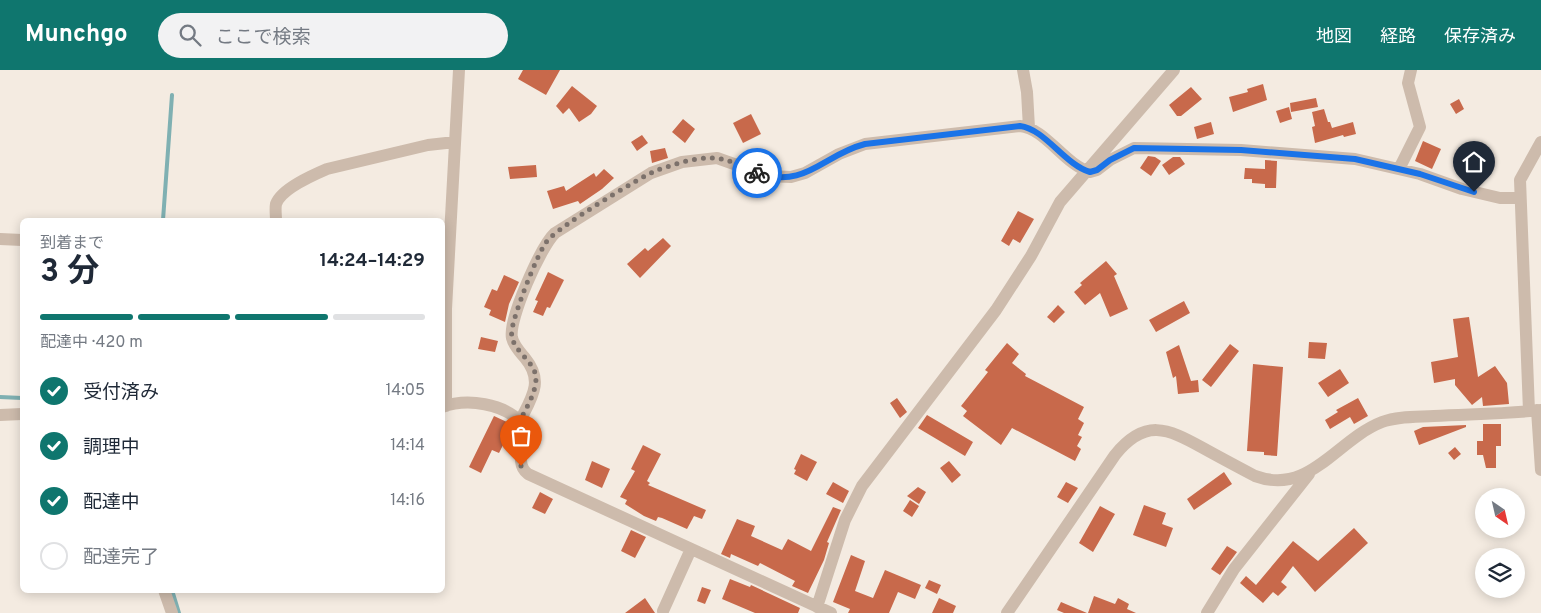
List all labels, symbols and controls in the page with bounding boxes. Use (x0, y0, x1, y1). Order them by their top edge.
search box (158, 13, 508, 58)
text: Munchgo (25, 20, 128, 50)
icon: search (176, 21, 204, 49)
text: ここで検索 (216, 26, 311, 50)
text: 地図 (1316, 26, 1352, 49)
text: 経路 (1380, 26, 1416, 49)
text: 保存済み (1444, 26, 1516, 49)
pin (1453, 141, 1495, 192)
courier (732, 148, 782, 198)
icon: home (1460, 148, 1488, 176)
icon: bike (743, 159, 771, 187)
text: 到着まで (40, 234, 104, 254)
text: 14:24–14:29 (319, 249, 425, 273)
text: 3 分 (40, 253, 99, 293)
text: 配達中 · 420 m (40, 333, 143, 353)
icon: check (40, 377, 68, 405)
text: 受付済み (83, 381, 159, 405)
text: 14:05 (386, 381, 425, 401)
pin (500, 415, 542, 466)
icon: bag (507, 422, 535, 450)
icon: check (40, 432, 68, 460)
text: 調理中 (83, 436, 140, 460)
text: 14:14 (390, 436, 425, 456)
icon: check (40, 487, 68, 515)
north arrow (1475, 488, 1525, 538)
map controls (1475, 488, 1525, 598)
text: 配達中 (83, 491, 140, 515)
text: 14:16 (390, 491, 425, 511)
text: 配達完了 (83, 546, 159, 570)
button: layers (1475, 548, 1525, 598)

